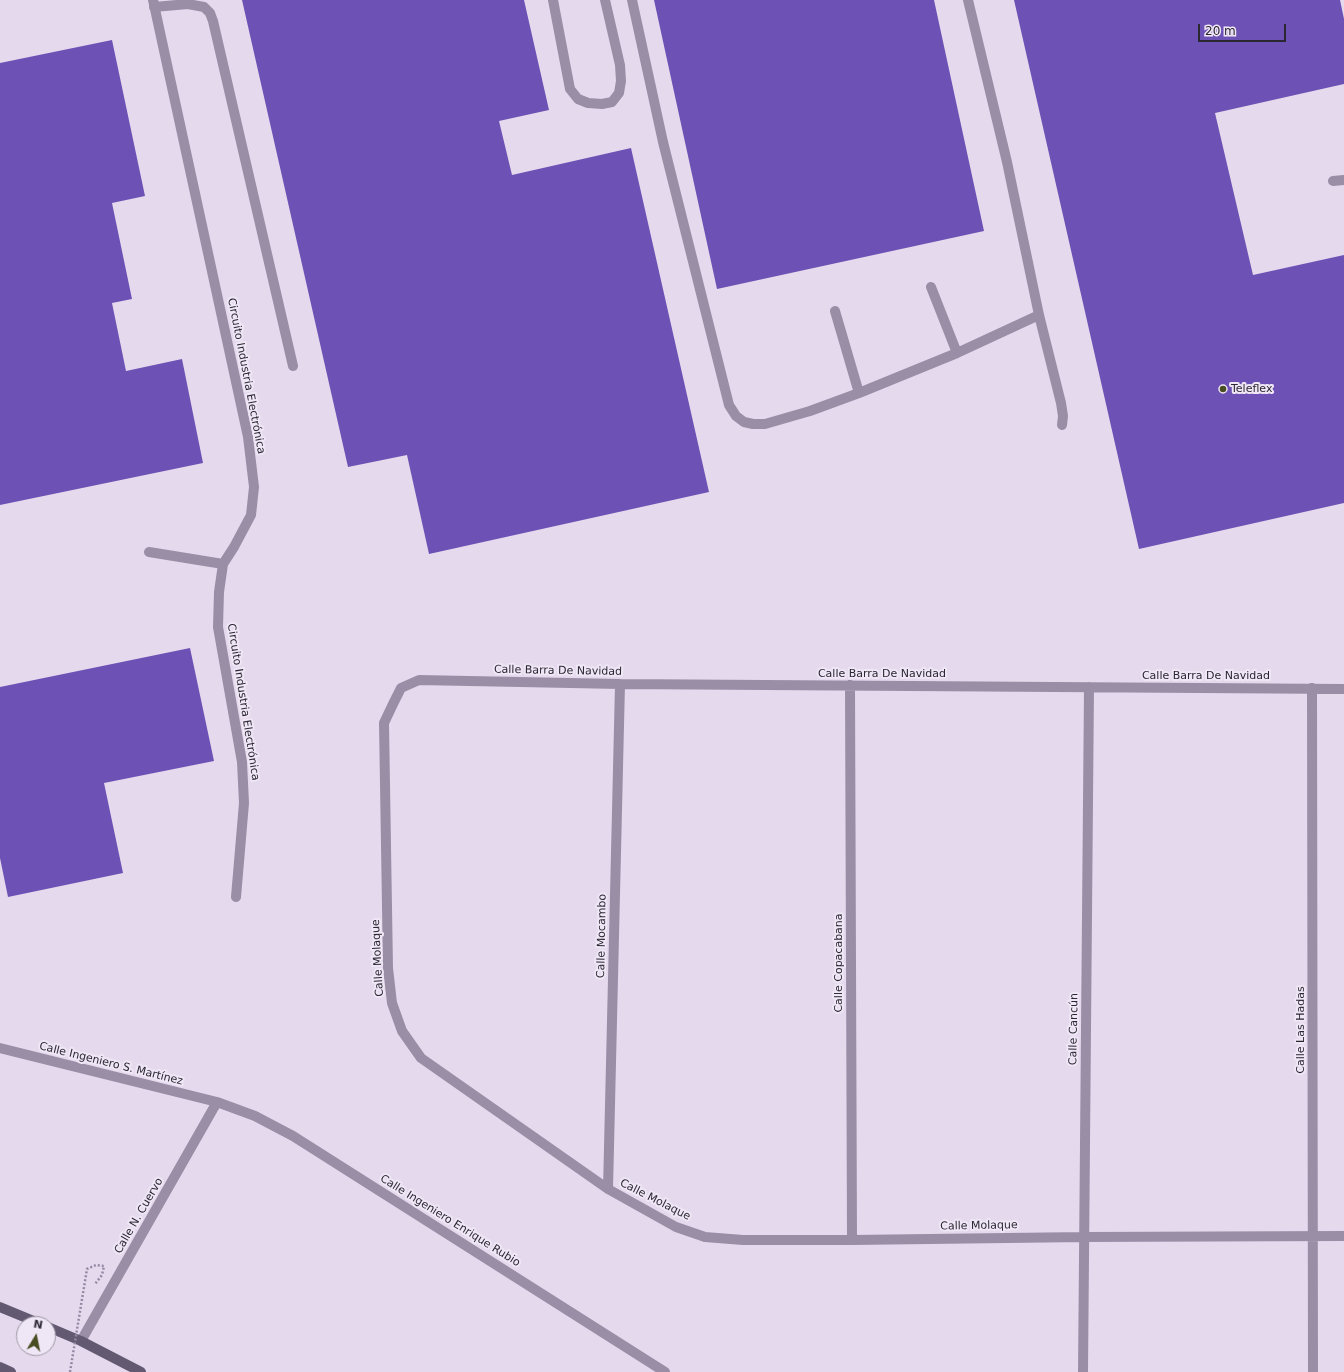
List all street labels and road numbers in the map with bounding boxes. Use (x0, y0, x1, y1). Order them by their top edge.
street label: Circuito Industria Electrónica (224, 297, 268, 455)
street label: Circuito Industria Electrónica (224, 623, 262, 781)
street label: Calle Barra De Navidad (494, 663, 622, 679)
street label: Calle Barra De Navidad (818, 667, 946, 681)
street label: Calle Barra De Navidad (1142, 669, 1270, 683)
street label: Calle Mocambo (595, 894, 609, 978)
street label: Calle Copacabana (832, 913, 846, 1013)
street label: Calle Molaque (369, 919, 387, 997)
street label: Calle Las Hadas (1294, 986, 1308, 1074)
street label: Calle Cancún (1067, 993, 1081, 1065)
street label: Calle Ingeniero S. Martínez (38, 1040, 184, 1088)
street label: Calle Ingeniero Enrique Rubio (378, 1172, 522, 1270)
street label: Calle N. Cuervo (112, 1176, 166, 1256)
street label: Calle Molaque (617, 1177, 693, 1223)
street label: Calle Molaque (940, 1219, 1018, 1233)

